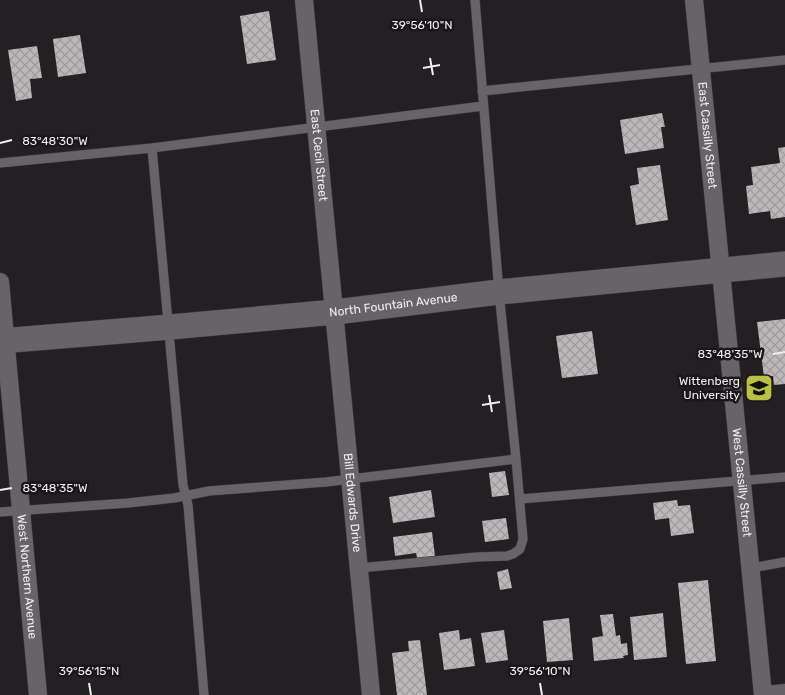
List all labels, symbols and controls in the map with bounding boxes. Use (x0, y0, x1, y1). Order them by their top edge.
text: 39°56'10"N (391, 18, 453, 32)
street label: East Cassilly Street (695, 81, 720, 190)
street label: East Cecil Street (308, 109, 330, 202)
text: 83°48'30"W (22, 134, 88, 148)
street label: North Fountain Avenue (329, 290, 459, 320)
text: 83°48'35"W (697, 347, 763, 361)
school or university icon: Wittenberg University (744, 373, 774, 403)
place label: Wittenberg University (679, 374, 740, 402)
street label: West Cassilly Street (730, 427, 754, 538)
street label: Bill Edwards Drive (341, 452, 364, 553)
text: 83°48'35"W (22, 481, 88, 495)
street label: West Northern Avenue (14, 514, 40, 640)
text: 39°56'15"N (59, 664, 119, 678)
text: 39°56'10"N (509, 664, 571, 678)

